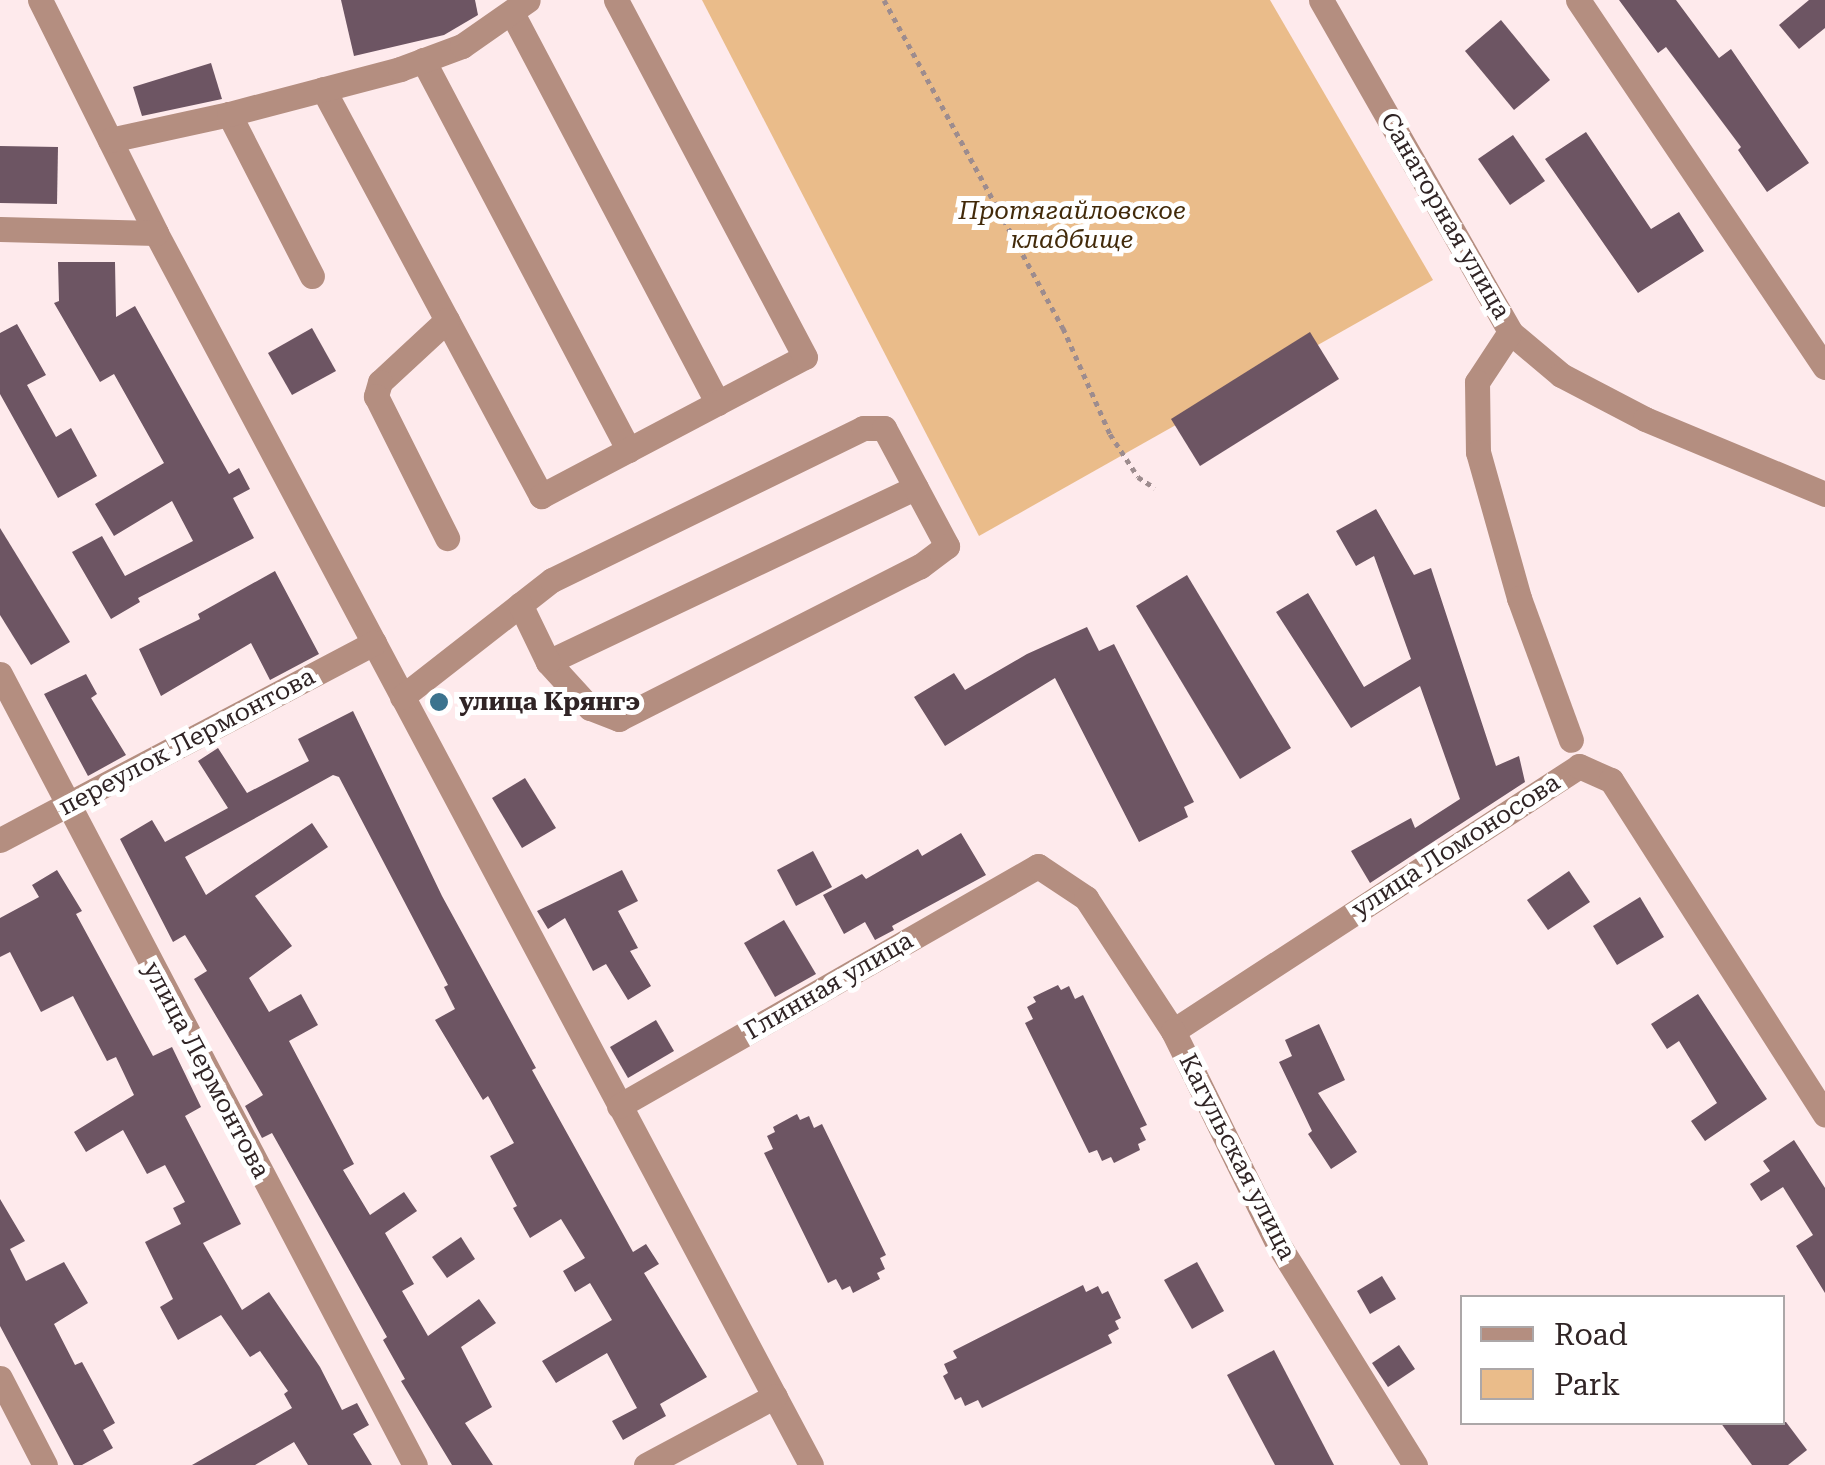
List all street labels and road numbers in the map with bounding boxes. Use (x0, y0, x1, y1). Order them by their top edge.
street label: Санаторная улица (1374, 107, 1516, 325)
street label: переулок Лермонтова (54, 662, 320, 822)
street label: улица Ломоносова (1346, 768, 1566, 924)
street label: Глинная улица (740, 926, 918, 1046)
street label: улица Лермонтова (136, 957, 276, 1183)
street label: Кагульская улица (1172, 1049, 1302, 1265)

